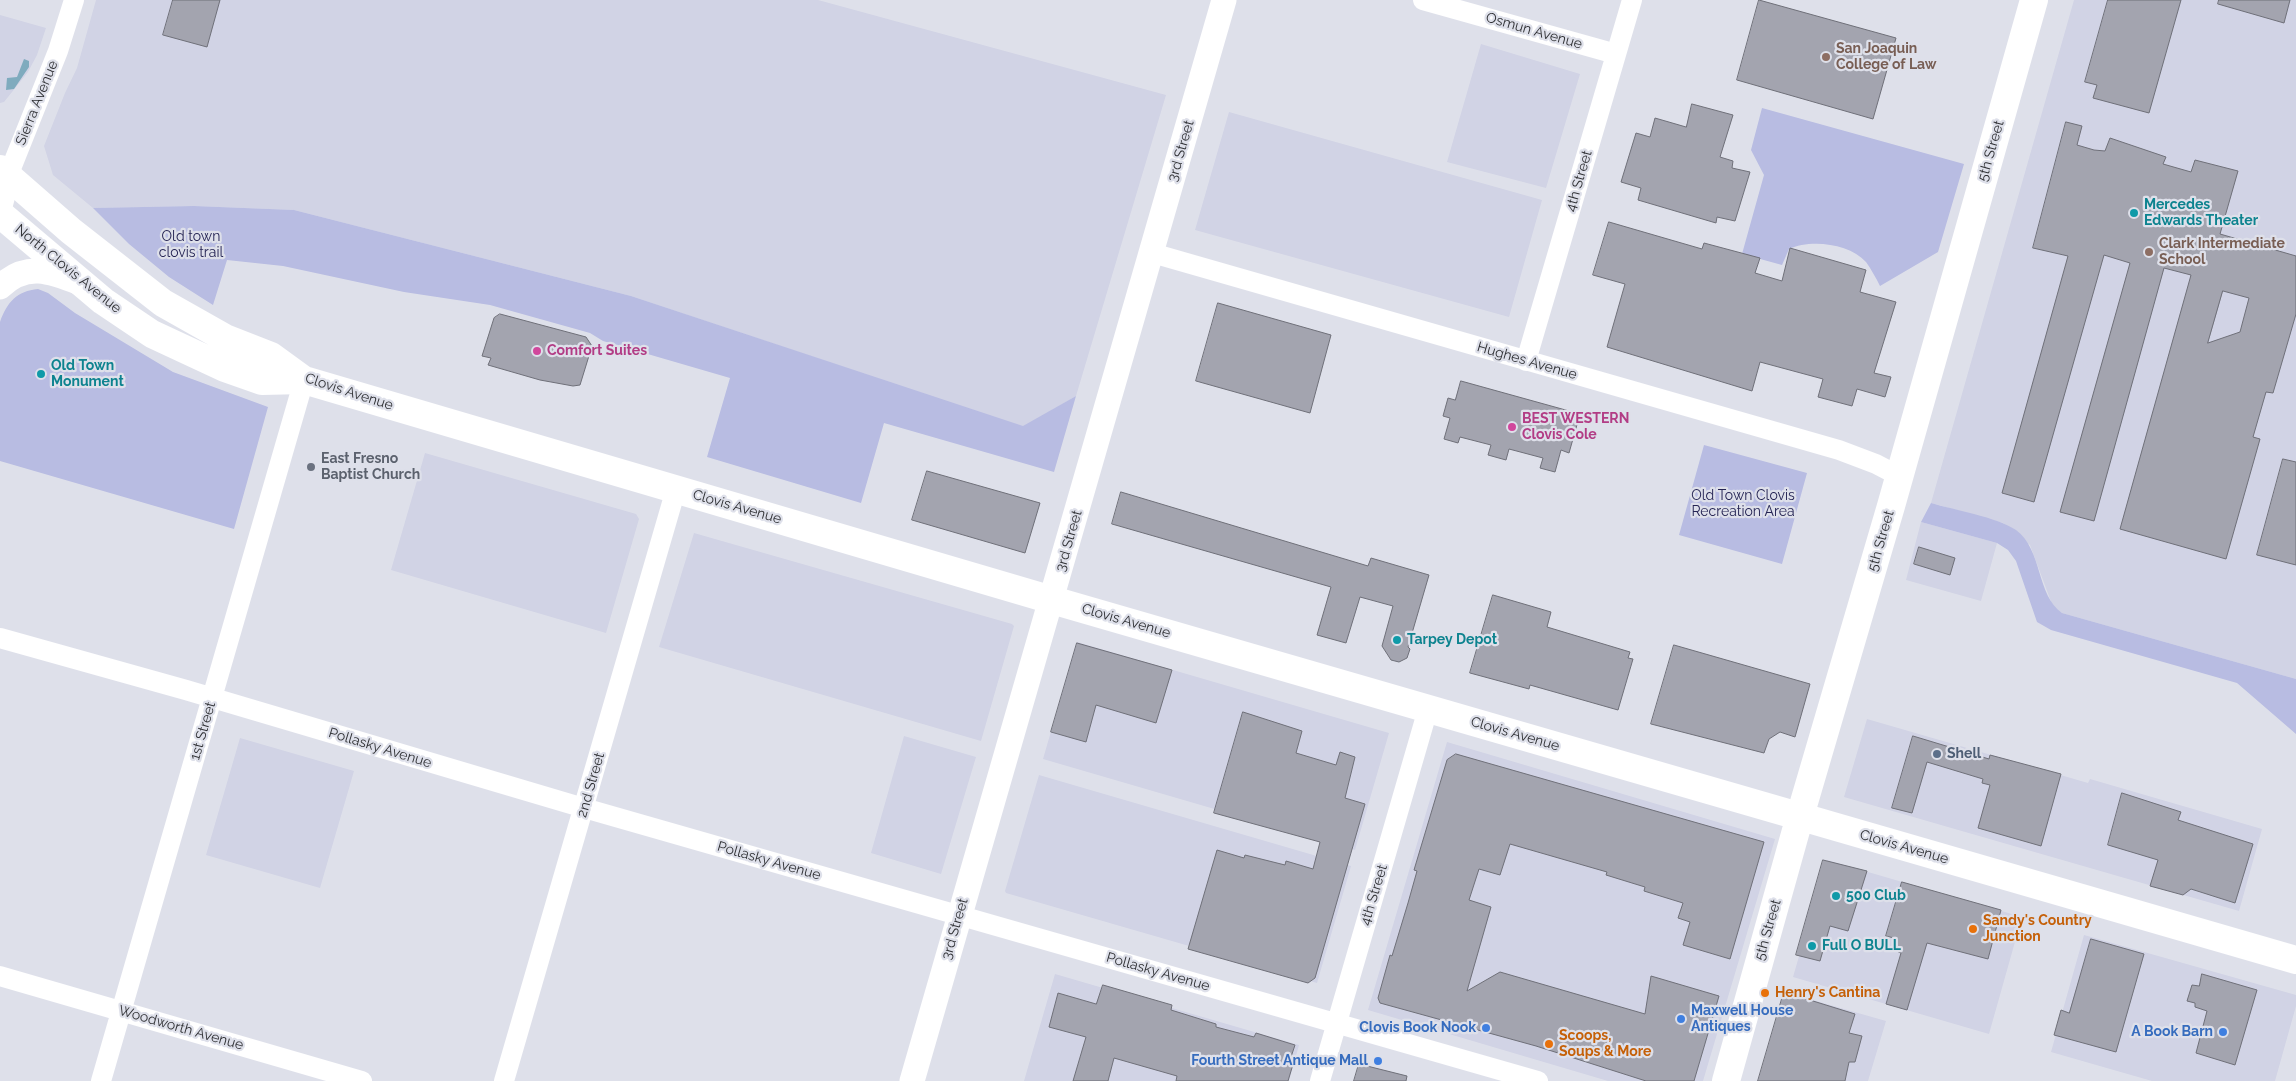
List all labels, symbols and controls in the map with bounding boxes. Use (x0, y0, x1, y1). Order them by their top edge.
street label: Osmun Avenue (1484, 9, 1584, 53)
place label: San Joaquin College of Law (1836, 41, 1937, 74)
marker: San Joaquin College of Law (1820, 51, 1832, 63)
street label: Sierra Avenue (12, 58, 62, 148)
street label: 3rd Street (1164, 118, 1198, 184)
street label: 5th Street (1974, 118, 2008, 184)
street label: 4th Street (1562, 148, 1596, 214)
place label: Mercedes Edwards Theater (2144, 197, 2258, 230)
marker: Mercedes Edwards Theater (2128, 207, 2140, 219)
street label: North Clovis Avenue (11, 221, 125, 317)
park label: Old town clovis trail (159, 229, 223, 262)
place label: Clark Intermediate School (2159, 236, 2285, 268)
marker: Clark Intermediate School (2143, 246, 2155, 258)
street label: Hughes Avenue (1475, 339, 1579, 383)
place label: Comfort Suites (547, 343, 647, 359)
marker: Comfort Suites (531, 345, 543, 357)
place label: Old Town Monument (51, 358, 124, 391)
marker: Old Town Monument (35, 368, 47, 380)
street label: Clovis Avenue (303, 370, 395, 414)
place label: BEST WESTERN Clovis Cole (1522, 411, 1629, 444)
marker: BEST WESTERN Clovis Cole (1506, 421, 1518, 433)
place label: East Fresno Baptist Church (321, 451, 420, 484)
marker: East Fresno Baptist Church (305, 461, 317, 473)
street label: Clovis Avenue (691, 486, 783, 528)
park label: Old Town Clovis Recreation Area (1691, 488, 1795, 520)
street label: 3rd Street (1052, 508, 1086, 574)
street label: 5th Street (1864, 508, 1898, 574)
street label: Clovis Avenue (1080, 600, 1172, 642)
place label: Tarpey Depot (1407, 632, 1497, 648)
marker: Tarpey Depot (1391, 634, 1403, 646)
street label: 1st Street (187, 700, 219, 762)
street label: Clovis Avenue (1469, 713, 1561, 755)
street label: Pollasky Avenue (327, 724, 433, 772)
place label: Shell (1947, 746, 1981, 762)
marker: Shell (1931, 748, 1943, 760)
street label: 2nd Street (574, 751, 608, 819)
street label: Clovis Avenue (1858, 826, 1950, 868)
street label: Pollasky Avenue (715, 838, 823, 884)
street label: 4th Street (1357, 862, 1391, 928)
place label: 500 Club (1846, 888, 1906, 904)
marker: 500 Club (1830, 890, 1842, 902)
street label: 3rd Street (938, 896, 972, 962)
street label: 5th Street (1751, 897, 1785, 963)
place label: Sandy's Country Junction (1983, 913, 2092, 946)
marker: Sandy's Country Junction (1967, 923, 1979, 935)
place label: Full O BULL (1822, 938, 1901, 954)
marker: Full O BULL (1806, 940, 1818, 952)
street label: Pollasky Avenue (1104, 949, 1212, 995)
place label: Henry's Cantina (1775, 985, 1880, 1001)
marker: Henry's Cantina (1759, 987, 1771, 999)
street label: Woodworth Avenue (117, 1002, 245, 1054)
place label: Maxwell House Antiques (1691, 1003, 1793, 1036)
marker: Maxwell House Antiques (1675, 1013, 1687, 1025)
place label: Clovis Book Nook (1359, 1020, 1476, 1036)
marker: Clovis Book Nook (1480, 1022, 1492, 1034)
place label: A Book Barn (2131, 1024, 2213, 1040)
marker: A Book Barn (2217, 1026, 2229, 1038)
place label: Scoops, Soups & More (1559, 1028, 1651, 1060)
marker: Scoops, Soups & More (1543, 1038, 1555, 1050)
place label: Fourth Street Antique Mall (1191, 1053, 1368, 1069)
marker: Fourth Street Antique Mall (1372, 1055, 1384, 1067)

